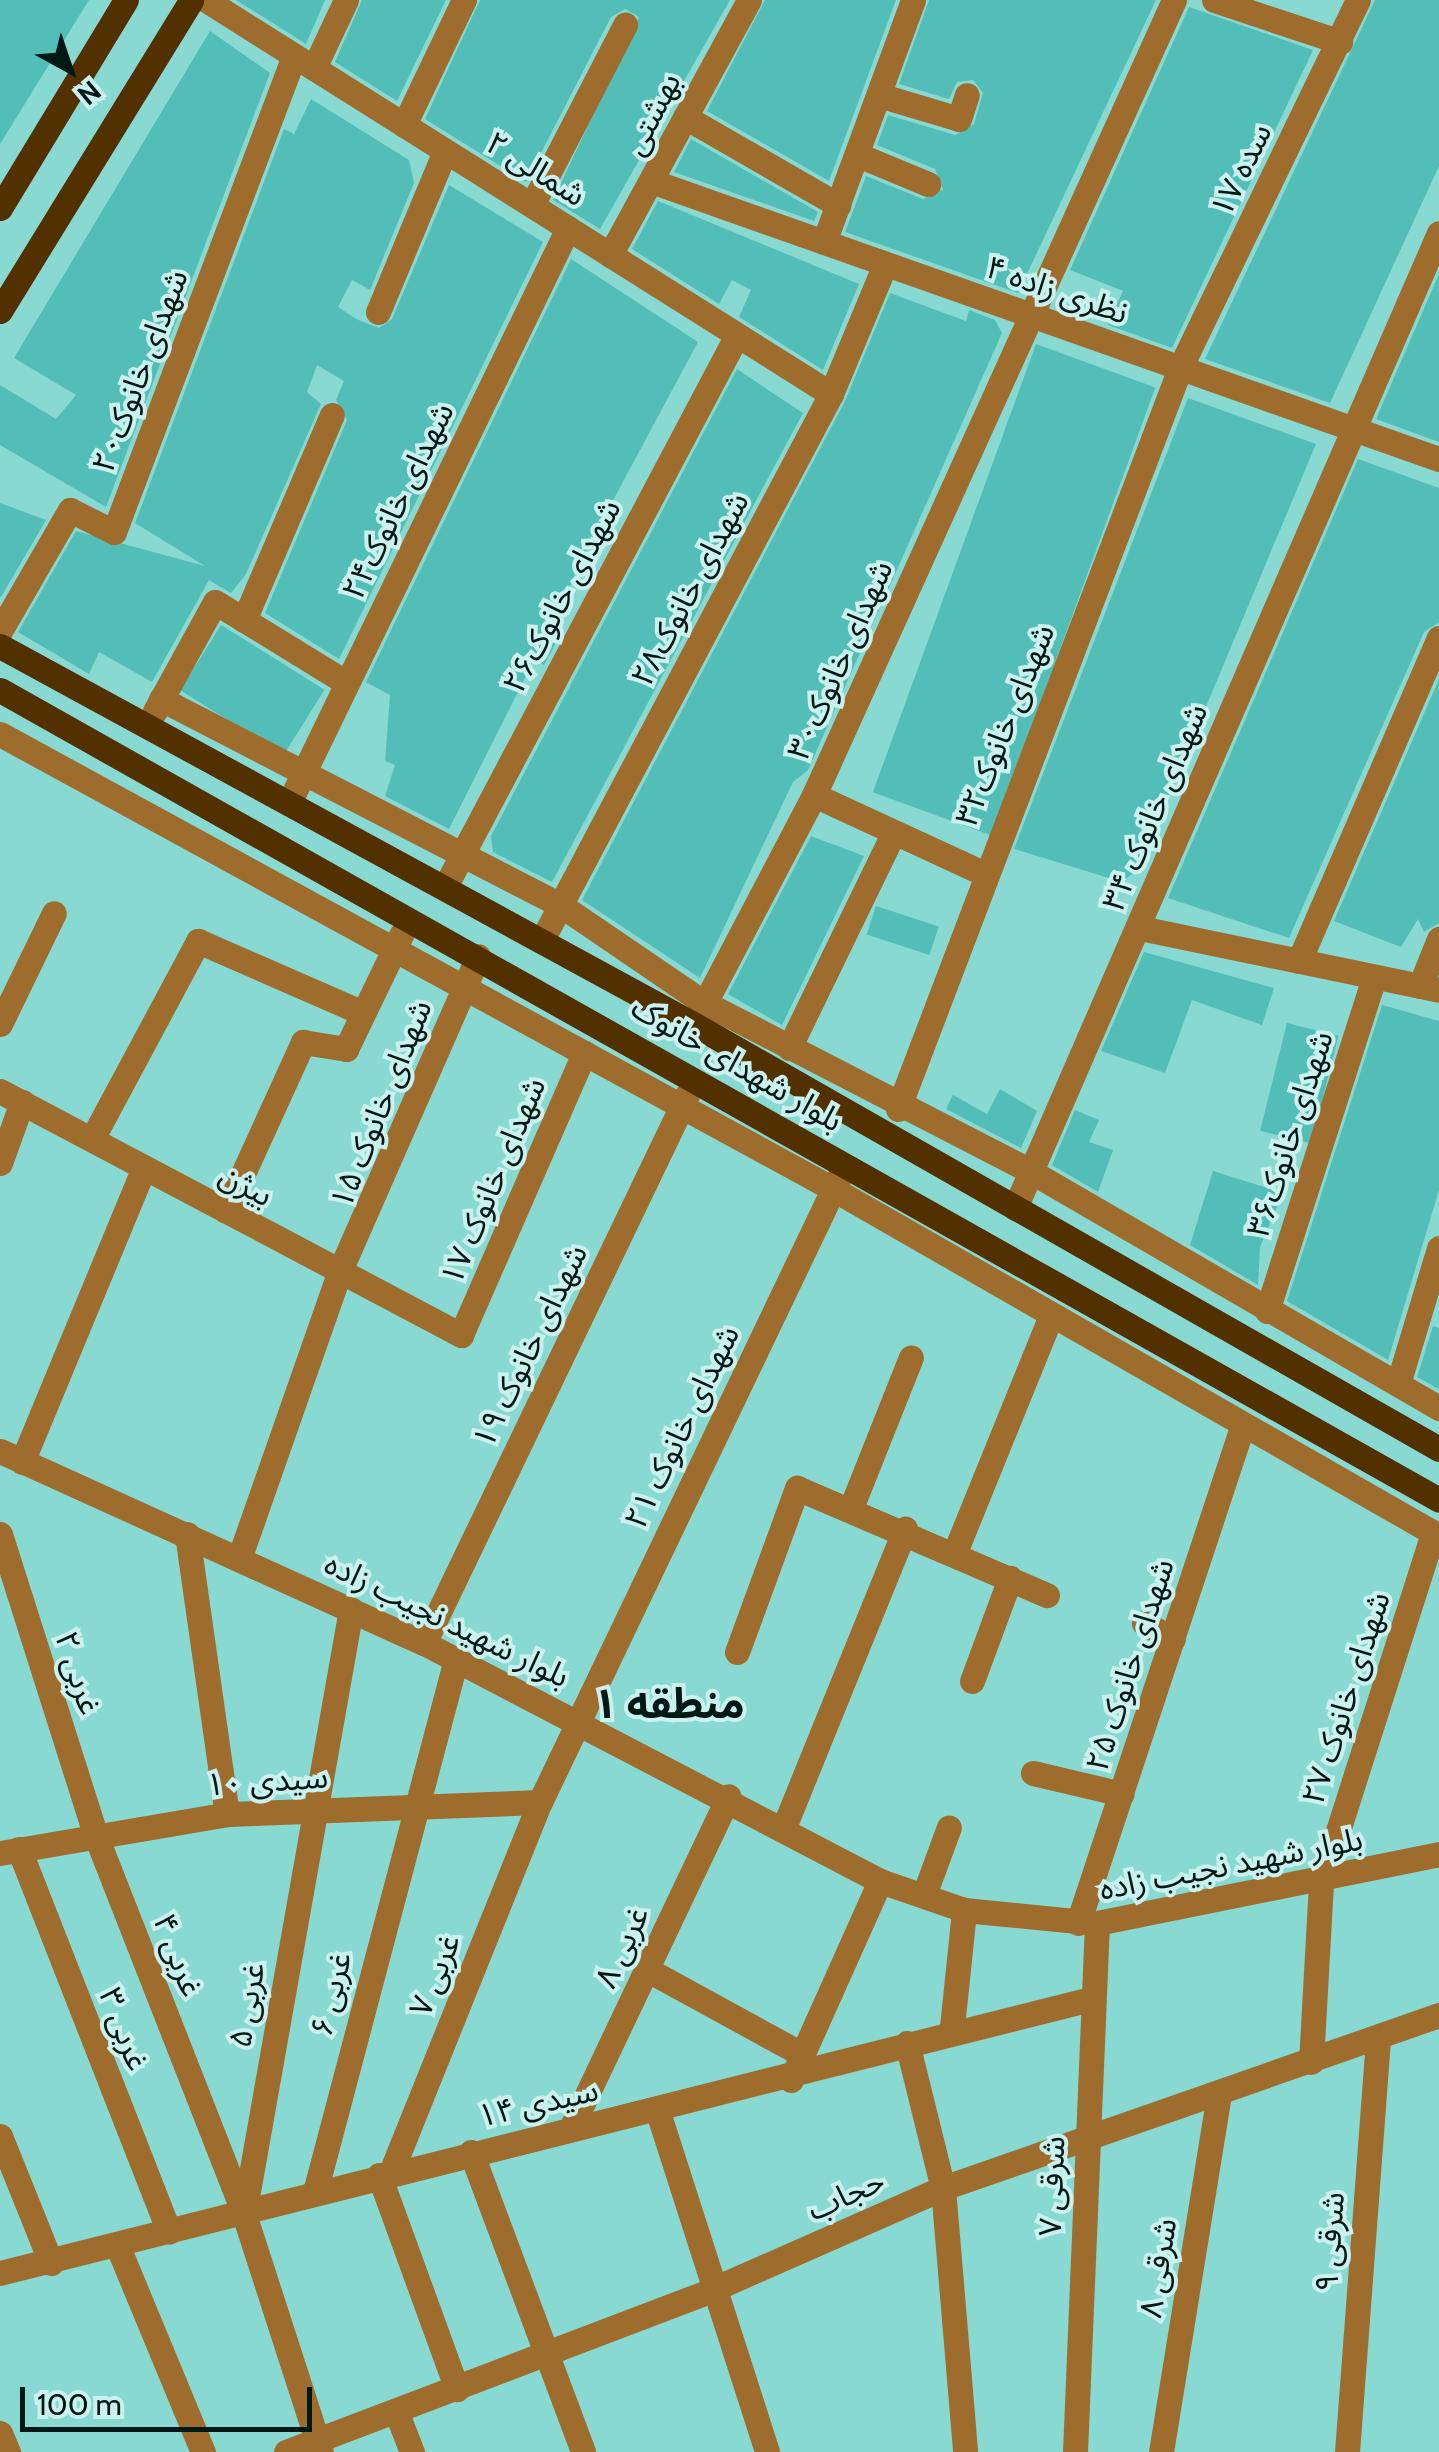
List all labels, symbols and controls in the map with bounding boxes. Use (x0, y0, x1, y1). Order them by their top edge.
north arrow (20, 20, 120, 120)
street label: بهشتی (615, 66, 689, 162)
text: N (71, 74, 108, 112)
street label: سده ۱۷ (1202, 117, 1280, 223)
street label: شمالی ۲ (479, 123, 593, 215)
street label: نظری زاده ۴ (981, 248, 1133, 332)
street label: شهدای خانوک۲۰ (84, 264, 196, 478)
street label: شهدای خانوک۲۴ (334, 396, 462, 606)
street label: شهدای خانوک۲۸ (623, 486, 757, 692)
street label: شهدای خانوک۲۶ (495, 493, 629, 699)
street label: شهدای خانوک۳۰ (779, 554, 901, 766)
street label: شهدای خانوک۳۲ (947, 619, 1063, 831)
street label: ۳۴ شهدای خانوک (1094, 698, 1216, 916)
street label: بلوار شهدای خانوک (625, 988, 849, 1140)
street label: شهدای خانوک ۱۵ (322, 994, 440, 1214)
street label: شهدای خانوک۳۶ (1239, 1026, 1341, 1242)
street label: شهدای خانوک ۱۷ (432, 1072, 554, 1290)
street label: بیژن (213, 1155, 279, 1215)
street label: شهدای خانوک ۱۹ (464, 1238, 596, 1454)
street label: شهدای خانوک ۲۱ (616, 1319, 748, 1535)
street label: بلوار شهید نجیب زاده (318, 1544, 576, 1696)
street label: شهدای خانوک ۲۵ (1078, 1554, 1182, 1776)
street label: شهدای خانوک ۲۷ (1294, 1587, 1398, 1809)
street label: غربی ۲ (47, 1626, 109, 1720)
district label: منطقه ۱ (593, 1678, 745, 1728)
street label: سیدی ۱۰ (205, 1758, 329, 1804)
street label: بلوار شهید نجیب زاده (1096, 1820, 1366, 1908)
street label: غربی ۸ (587, 1900, 657, 1994)
street label: غربی ۴ (145, 1908, 211, 2002)
street label: غربی ۷ (401, 1928, 469, 2022)
street label: غربی ۶ (302, 1948, 360, 2040)
street label: غربی ۵ (221, 1960, 273, 2050)
street label: غربی ۳ (91, 1982, 157, 2076)
street label: سیدی ۱۴ (474, 2071, 602, 2135)
street label: شرقی ۷ (1031, 2135, 1073, 2237)
street label: حجاب (802, 2161, 890, 2229)
street label: شرقی ۹ (1307, 2191, 1353, 2293)
street label: شرقی ۸ (1131, 2216, 1185, 2320)
scale bar (25, 2367, 318, 2429)
text: 100 m (37, 2386, 122, 2423)

